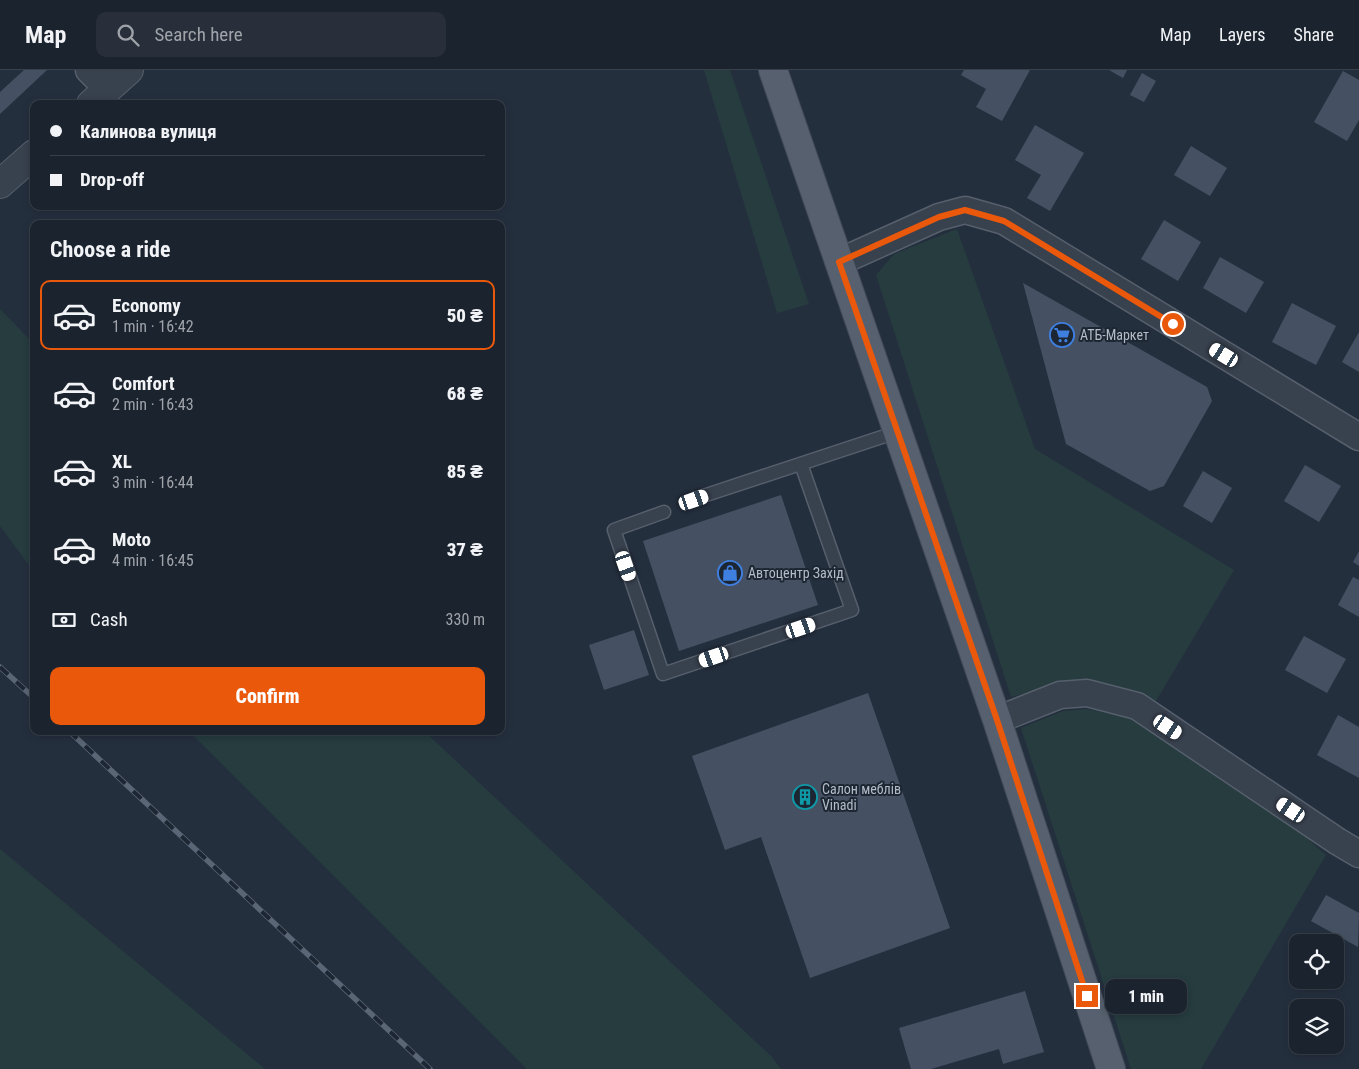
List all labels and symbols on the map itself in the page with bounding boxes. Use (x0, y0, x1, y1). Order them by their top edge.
route start (1162, 313, 1184, 335)
supermarket icon: АТБ-Маркет (1049, 322, 1075, 348)
place label: АТБ-Маркет (1080, 327, 1149, 343)
car (1207, 341, 1240, 369)
car (677, 488, 710, 512)
car (614, 549, 637, 583)
shop icon: Автоцентр Захід (717, 560, 743, 586)
place label: Автоцентр Захід (748, 565, 844, 581)
car (784, 616, 817, 640)
car (697, 645, 730, 669)
car (1151, 712, 1184, 742)
place label: Салон меблів Vinadi (822, 781, 901, 813)
building icon: Салон меблів Vinadi (792, 784, 818, 810)
car (1274, 795, 1307, 825)
callout: 1 min (1104, 978, 1187, 1014)
route end (1076, 985, 1098, 1007)

